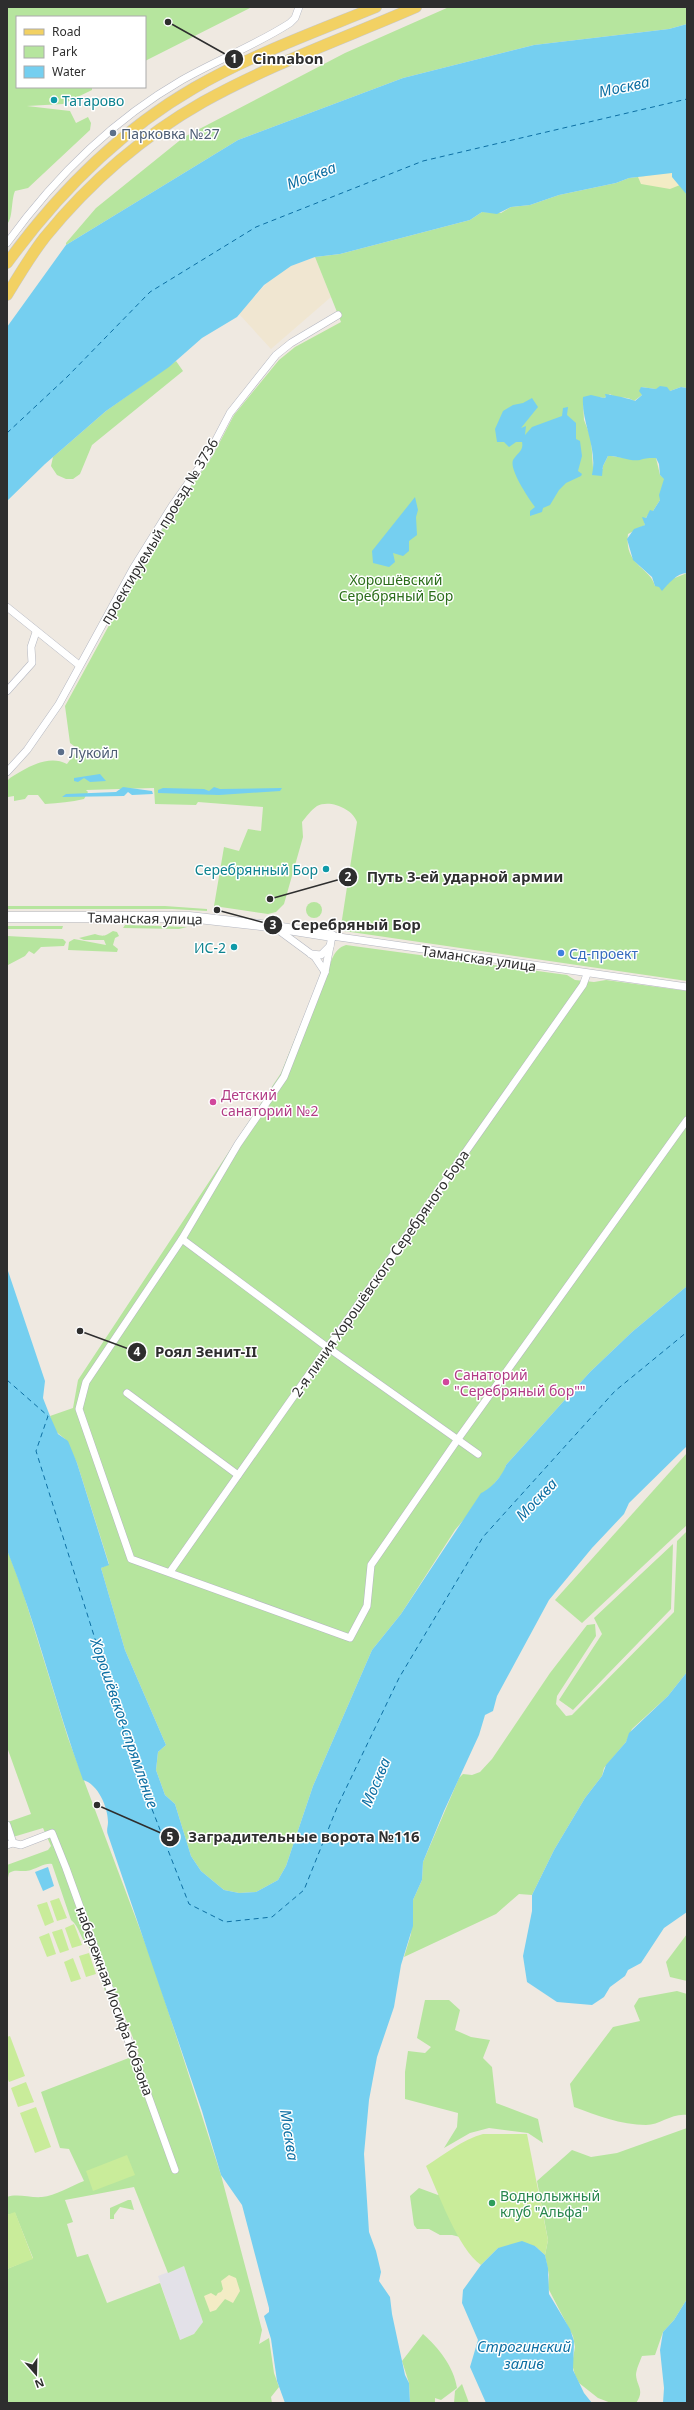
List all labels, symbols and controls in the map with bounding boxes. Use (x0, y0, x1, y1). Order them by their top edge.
legend (16, 16, 146, 88)
text: Road (52, 23, 81, 40)
text: Park (52, 43, 78, 60)
callout: Cinnabon (224, 45, 332, 72)
text: Cinnabon (252, 48, 324, 68)
text: 1 (231, 50, 237, 67)
text: Water (52, 63, 86, 80)
water label: Москва (597, 71, 652, 101)
place label: Татарово (62, 91, 124, 110)
marker: Татарово (49, 95, 59, 105)
place label: Парковка №27 (121, 124, 220, 143)
marker: Парковка №27 (108, 128, 118, 138)
water label: Москва (283, 156, 339, 194)
street label: проектируемый проезд № 3736 (96, 434, 222, 628)
park label: Хорошёвский Серебряный Бор (339, 570, 453, 605)
place label: Лукойл (69, 743, 118, 762)
marker: Лукойл (56, 747, 66, 757)
place label: Серебрянный Бор (195, 860, 318, 879)
callout: Путь 3-ей ударной армии (338, 863, 571, 890)
marker: Серебрянный Бор (321, 864, 331, 874)
text: Путь 3-ей ударной армии (367, 866, 563, 886)
text: 2 (345, 868, 352, 885)
street label: Таманская улица (87, 907, 203, 929)
callout: Серебряный Бор (263, 912, 429, 939)
text: Серебряный Бор (291, 914, 421, 934)
text: 3 (270, 916, 277, 933)
place label: ИС-2 (194, 938, 226, 957)
street label: Таманская улица (421, 941, 537, 975)
marker: ИС-2 (229, 942, 239, 952)
place label: Сд-проект (569, 944, 638, 963)
marker: Сд-проект (556, 948, 566, 958)
place label: Детский санаторий №2 (221, 1085, 318, 1120)
marker: Детский санаторий №2 (208, 1097, 218, 1107)
street label: 2-я линия Хорошёвского Серебряного Бора (287, 1146, 473, 1400)
callout: Роял Зенит-II (127, 1339, 265, 1366)
text: Роял Зенит-II (155, 1341, 257, 1361)
text: 4 (134, 1343, 141, 1360)
place label: Санаторий "Серебряный бор"" (454, 1365, 586, 1400)
marker: Санаторий "Серебряный бор"" (441, 1377, 451, 1387)
water label: Москва (511, 1473, 561, 1524)
water label: Хорошёвское спрямление (86, 1635, 164, 1811)
water label: Москва (356, 1754, 394, 1810)
callout: Заградительные ворота №116 (160, 1824, 427, 1851)
text: Заградительные ворота №116 (188, 1826, 420, 1846)
text: 5 (167, 1828, 174, 1845)
street label: набережная Иосифа Кобзона (72, 1904, 158, 2098)
water label: Москва (276, 2108, 304, 2162)
place label: Воднолыжный клуб "Альфа" (500, 2186, 600, 2221)
marker: Воднолыжный клуб "Альфа" (487, 2198, 497, 2208)
water label: Строгинский залив (477, 2336, 571, 2373)
north arrow (16, 2354, 56, 2394)
text: N (33, 2375, 46, 2392)

